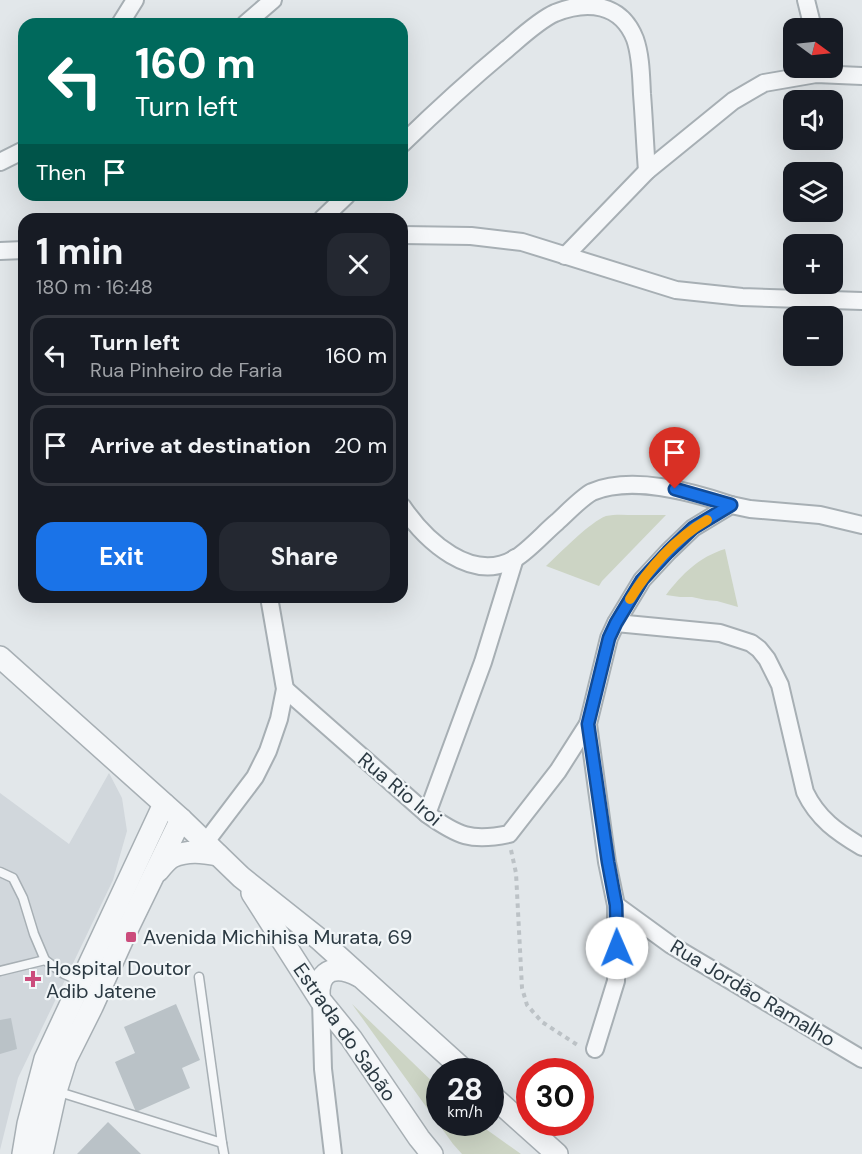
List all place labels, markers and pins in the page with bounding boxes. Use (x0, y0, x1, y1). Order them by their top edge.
pin (649, 427, 700, 489)
place label: Avenida Michihisa Murata, 69 (143, 924, 412, 950)
marker: Avenida Michihisa Murata, 69 (124, 930, 138, 944)
place label: Hospital Doutor Adib Jatene (46, 955, 191, 1004)
marker: Hospital Doutor Adib Jatene (24, 970, 42, 988)

